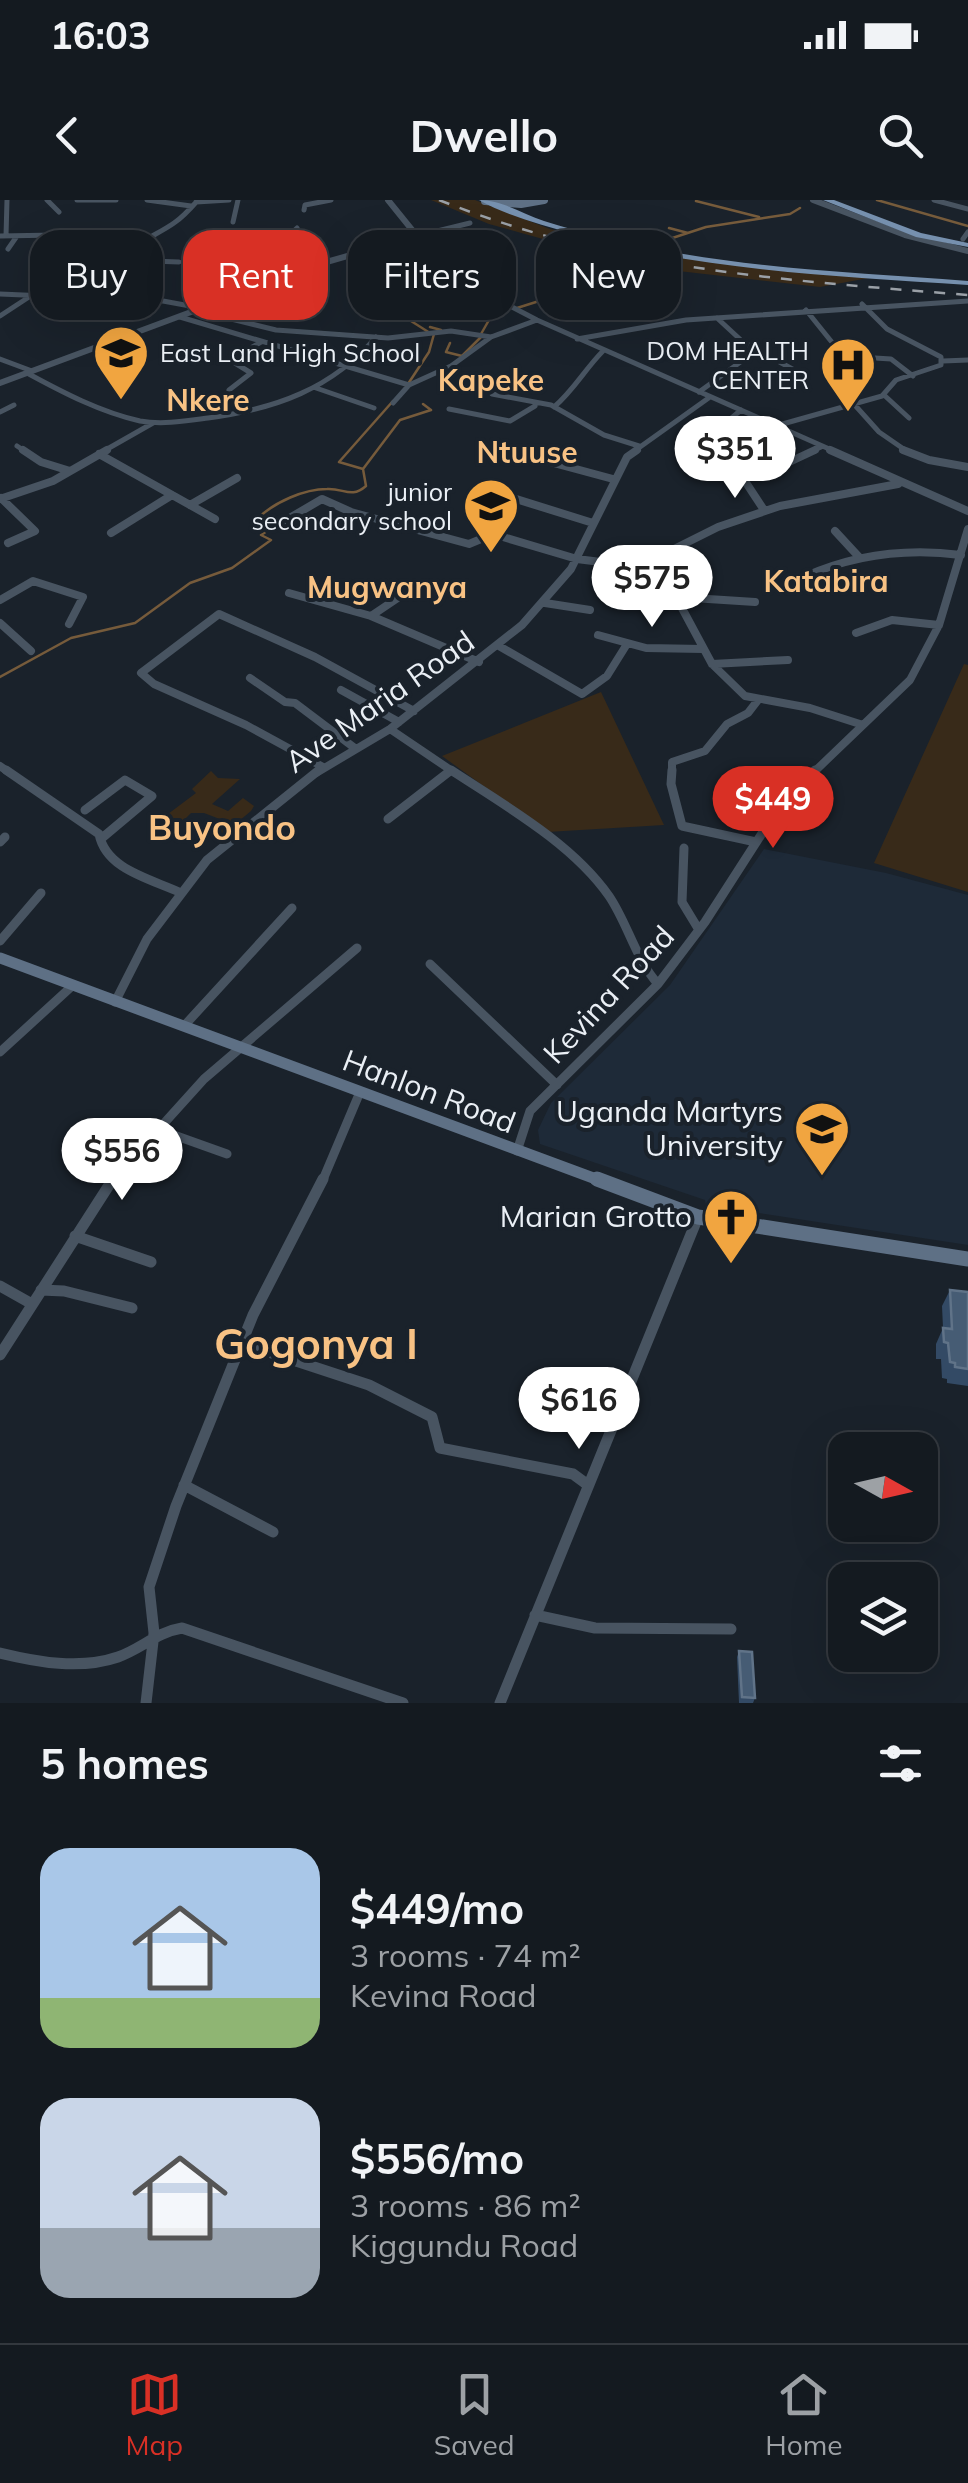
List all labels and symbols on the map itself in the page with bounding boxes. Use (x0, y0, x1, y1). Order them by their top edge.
school or university icon: East Land High School (91, 323, 151, 402)
place label: DOM HEALTH CENTER (646, 335, 809, 395)
hospital icon: DOM HEALTH CENTER (818, 335, 878, 414)
place label: East Land High School (160, 337, 420, 368)
district label: Kapeke (438, 361, 544, 399)
district label: Nkere (166, 381, 250, 419)
pin: $351 (676, 416, 794, 501)
district label: Ntuuse (476, 433, 578, 471)
place label: junior secondary school (251, 476, 452, 536)
school or university icon: junior secondary school (461, 476, 521, 555)
pin: $575 (593, 545, 711, 630)
district label: Katabira (763, 562, 889, 600)
district label: Mugwanya (307, 568, 467, 606)
street label: Ave Maria Road (277, 622, 481, 780)
pin: $449 (714, 766, 832, 851)
district label: Buyondo (148, 805, 296, 849)
street label: Kevina Road (535, 917, 682, 1071)
street label: Hanlon Road (338, 1041, 521, 1141)
place label: Uganda Martyrs University (556, 1092, 783, 1164)
school or university icon: Uganda Martyrs University (792, 1099, 852, 1178)
pin: $556 (63, 1118, 181, 1203)
church icon: Marian Grotto (701, 1187, 761, 1266)
place label: Marian Grotto (500, 1197, 692, 1235)
district label: Gogonya I (214, 1317, 418, 1370)
pin: $616 (520, 1367, 638, 1452)
north arrow (828, 1432, 938, 1542)

